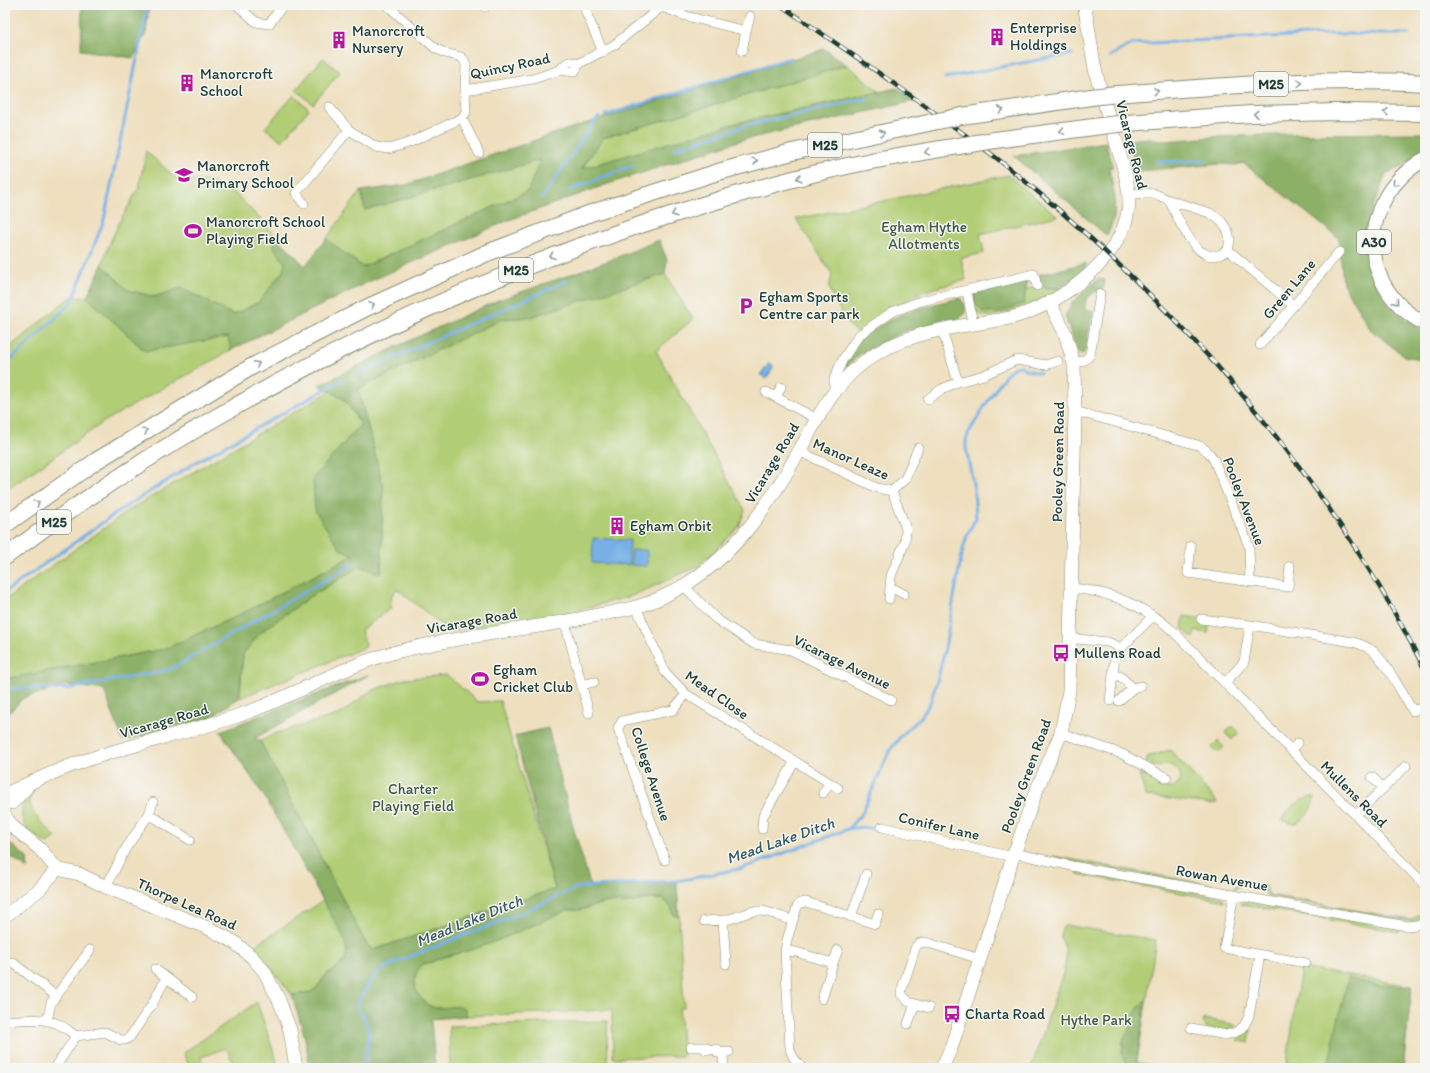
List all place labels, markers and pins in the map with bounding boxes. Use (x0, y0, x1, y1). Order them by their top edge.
place label: Enterprise Holdings (1010, 19, 1077, 54)
place label: Manorcroft Nursery (352, 22, 425, 57)
building icon: Enterprise Holdings (987, 27, 1007, 47)
building icon: Manorcroft Nursery (329, 30, 349, 50)
place label: Manorcroft School (200, 65, 273, 100)
building icon: Manorcroft School (177, 73, 197, 93)
place label: Manorcroft Primary School (197, 157, 295, 192)
school or university icon: Manorcroft Primary School (174, 165, 194, 185)
place label: Manorcroft School Playing Field (206, 213, 326, 248)
sports icon: Manorcroft School Playing Field (183, 221, 203, 241)
place label: Egham Sports Centre car park (759, 288, 860, 323)
parking icon: Egham Sports Centre car park (736, 296, 756, 316)
building icon: Egham Orbit (607, 516, 627, 536)
place label: Egham Orbit (630, 517, 712, 535)
bus stop icon: Mullens Road (1051, 643, 1071, 663)
place label: Mullens Road (1074, 644, 1161, 662)
place label: Egham Cricket Club (493, 661, 573, 696)
sports icon: Egham Cricket Club (470, 669, 490, 689)
bus stop icon: Charta Road (942, 1004, 962, 1024)
place label: Charta Road (965, 1005, 1046, 1023)

